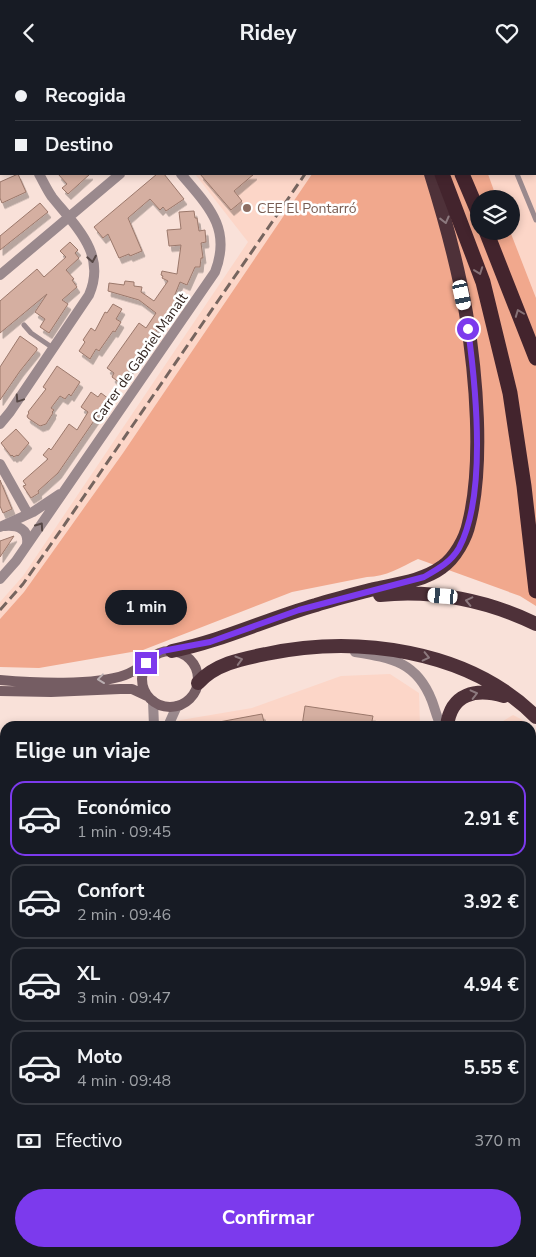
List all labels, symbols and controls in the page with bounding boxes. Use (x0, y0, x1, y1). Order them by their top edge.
text: Ridey (239, 18, 297, 48)
icon: back (15, 19, 43, 47)
icon: heart (493, 19, 521, 47)
text: Recogida (45, 83, 126, 109)
text: Destino (45, 132, 113, 158)
map controls (470, 190, 520, 240)
button: layers (470, 190, 520, 240)
place label: CEE El Pontarró (257, 199, 357, 218)
marker: CEE El Pontarró (241, 202, 253, 214)
one-way arrow (439, 216, 450, 225)
one-way arrow (87, 254, 97, 263)
one-way arrow (473, 266, 483, 275)
car (451, 279, 472, 311)
street label: Carrer de Gabriel Manalt (88, 289, 192, 427)
one-way arrow (514, 309, 524, 317)
route start (457, 318, 479, 340)
one-way arrow (16, 393, 25, 403)
one-way arrow (34, 522, 43, 532)
car (427, 587, 458, 605)
callout: 1 min (105, 591, 187, 625)
text: 1 min (125, 596, 167, 618)
one-way arrow (465, 596, 474, 607)
one-way arrow (421, 651, 430, 662)
route end (135, 652, 157, 674)
one-way arrow (235, 656, 243, 666)
one-way arrow (97, 673, 105, 684)
one-way arrow (469, 689, 478, 700)
text: Elige un viaje (15, 736, 150, 766)
text: Económico (77, 795, 171, 821)
icon: car (17, 796, 62, 841)
text: 2.91 € (464, 806, 519, 832)
text: 1 min · 09:45 (77, 821, 171, 843)
text: Confort (77, 878, 144, 904)
icon: car (17, 879, 62, 924)
text: 3.92 € (464, 889, 519, 915)
text: 2 min · 09:46 (77, 904, 171, 926)
text: XL (77, 961, 100, 987)
icon: car (17, 962, 62, 1007)
text: 4.94 € (464, 972, 519, 998)
text: 3 min · 09:47 (77, 987, 171, 1009)
text: Moto (77, 1044, 123, 1070)
icon: car (17, 1045, 62, 1090)
text: 5.55 € (464, 1055, 519, 1081)
text: 4 min · 09:48 (77, 1070, 171, 1092)
icon: cash (15, 1127, 43, 1155)
text: Efectivo (55, 1128, 122, 1154)
text: 370 m (474, 1130, 521, 1152)
button: Confirmar (15, 1189, 521, 1247)

